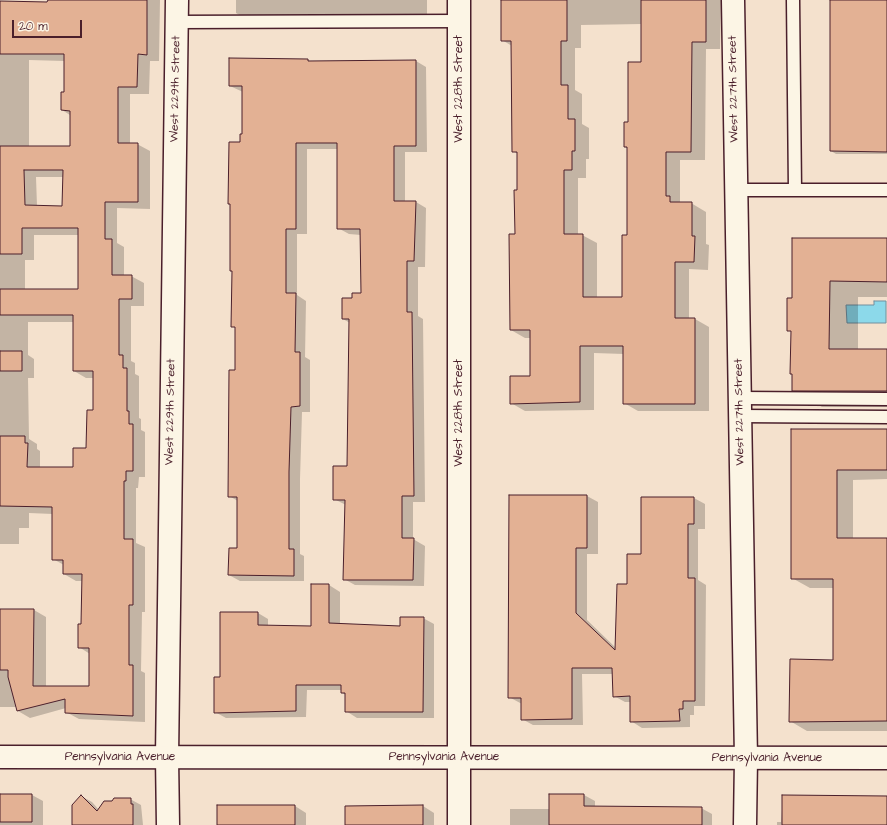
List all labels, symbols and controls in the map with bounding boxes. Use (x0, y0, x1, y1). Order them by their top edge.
scale bar (14, 12, 84, 38)
text: 20 m (19, 18, 48, 35)
street label: West 228th Street (452, 35, 466, 143)
street label: West 227th Street (726, 35, 742, 143)
street label: West 229th Street (168, 36, 184, 142)
street label: West 227th Street (732, 358, 748, 466)
street label: West 229th Street (163, 359, 179, 465)
street label: West 228th Street (452, 359, 466, 467)
street label: Pennsylvania Avenue (65, 750, 175, 764)
street label: Pennsylvania Avenue (389, 750, 499, 764)
street label: Pennsylvania Avenue (712, 751, 822, 765)

